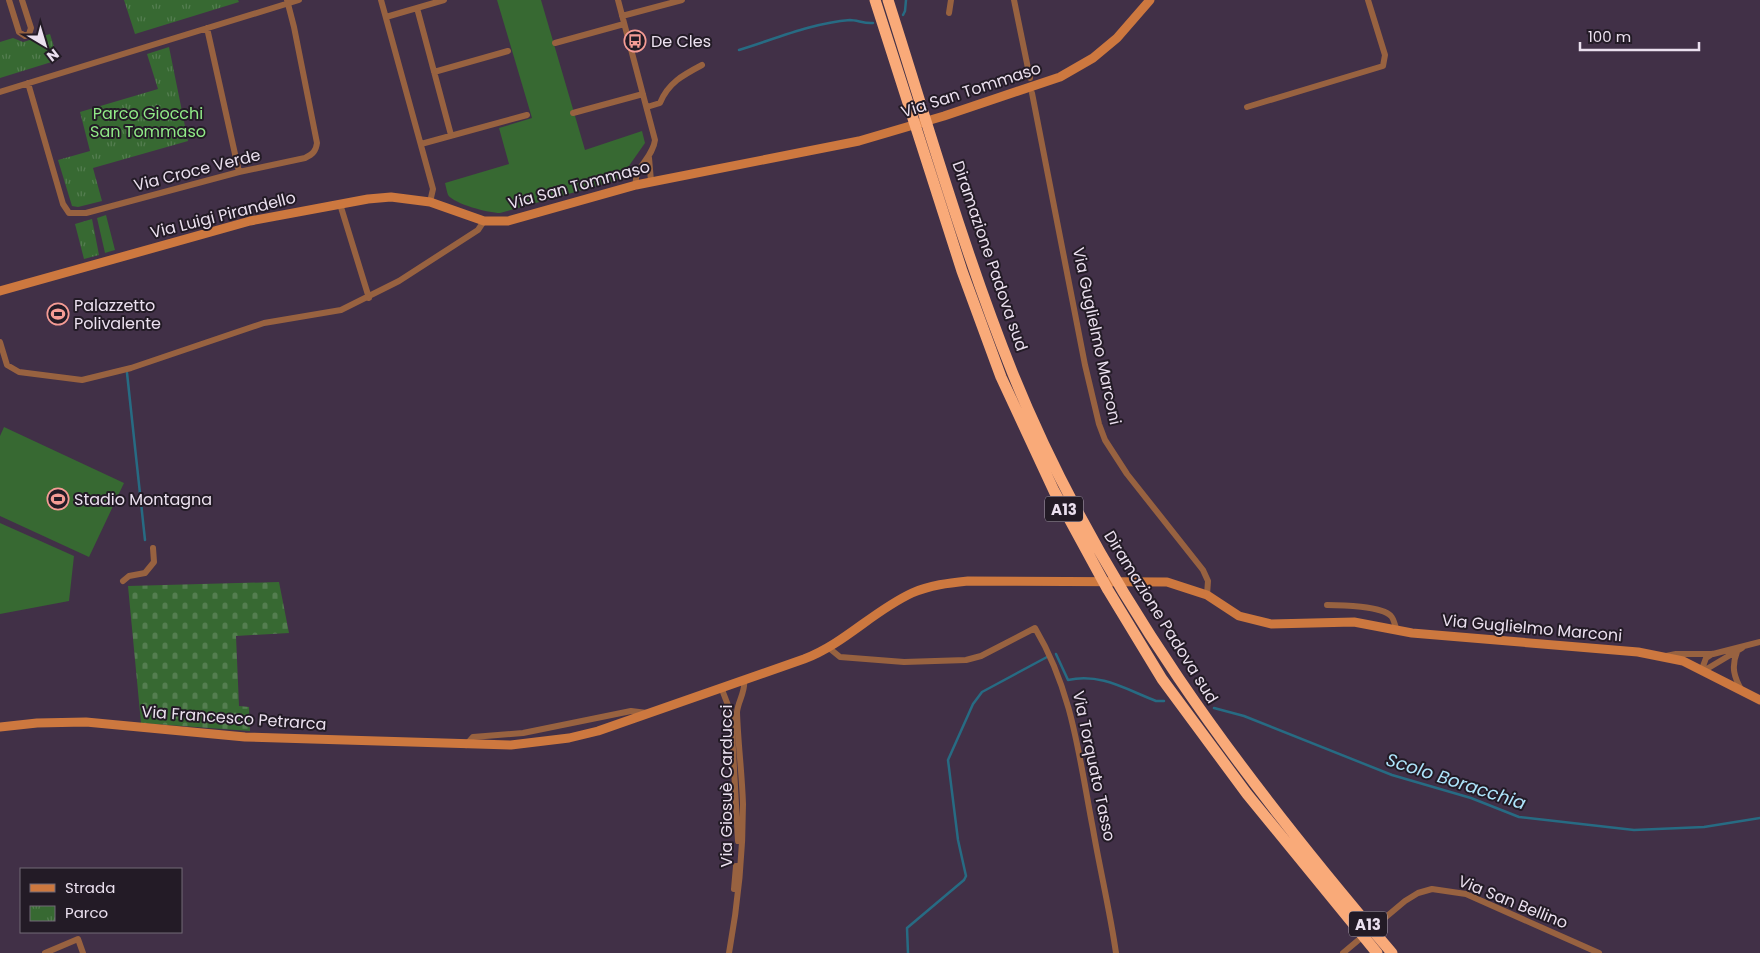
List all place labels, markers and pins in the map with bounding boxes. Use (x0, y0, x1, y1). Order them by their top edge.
bus stop icon: De Cles (623, 29, 647, 53)
place label: De Cles (651, 30, 711, 53)
place label: Palazzetto Polivalente (74, 294, 161, 335)
sports icon: Palazzetto Polivalente (46, 302, 70, 326)
sports icon: Stadio Montagna (46, 487, 70, 511)
place label: Stadio Montagna (74, 488, 212, 511)

